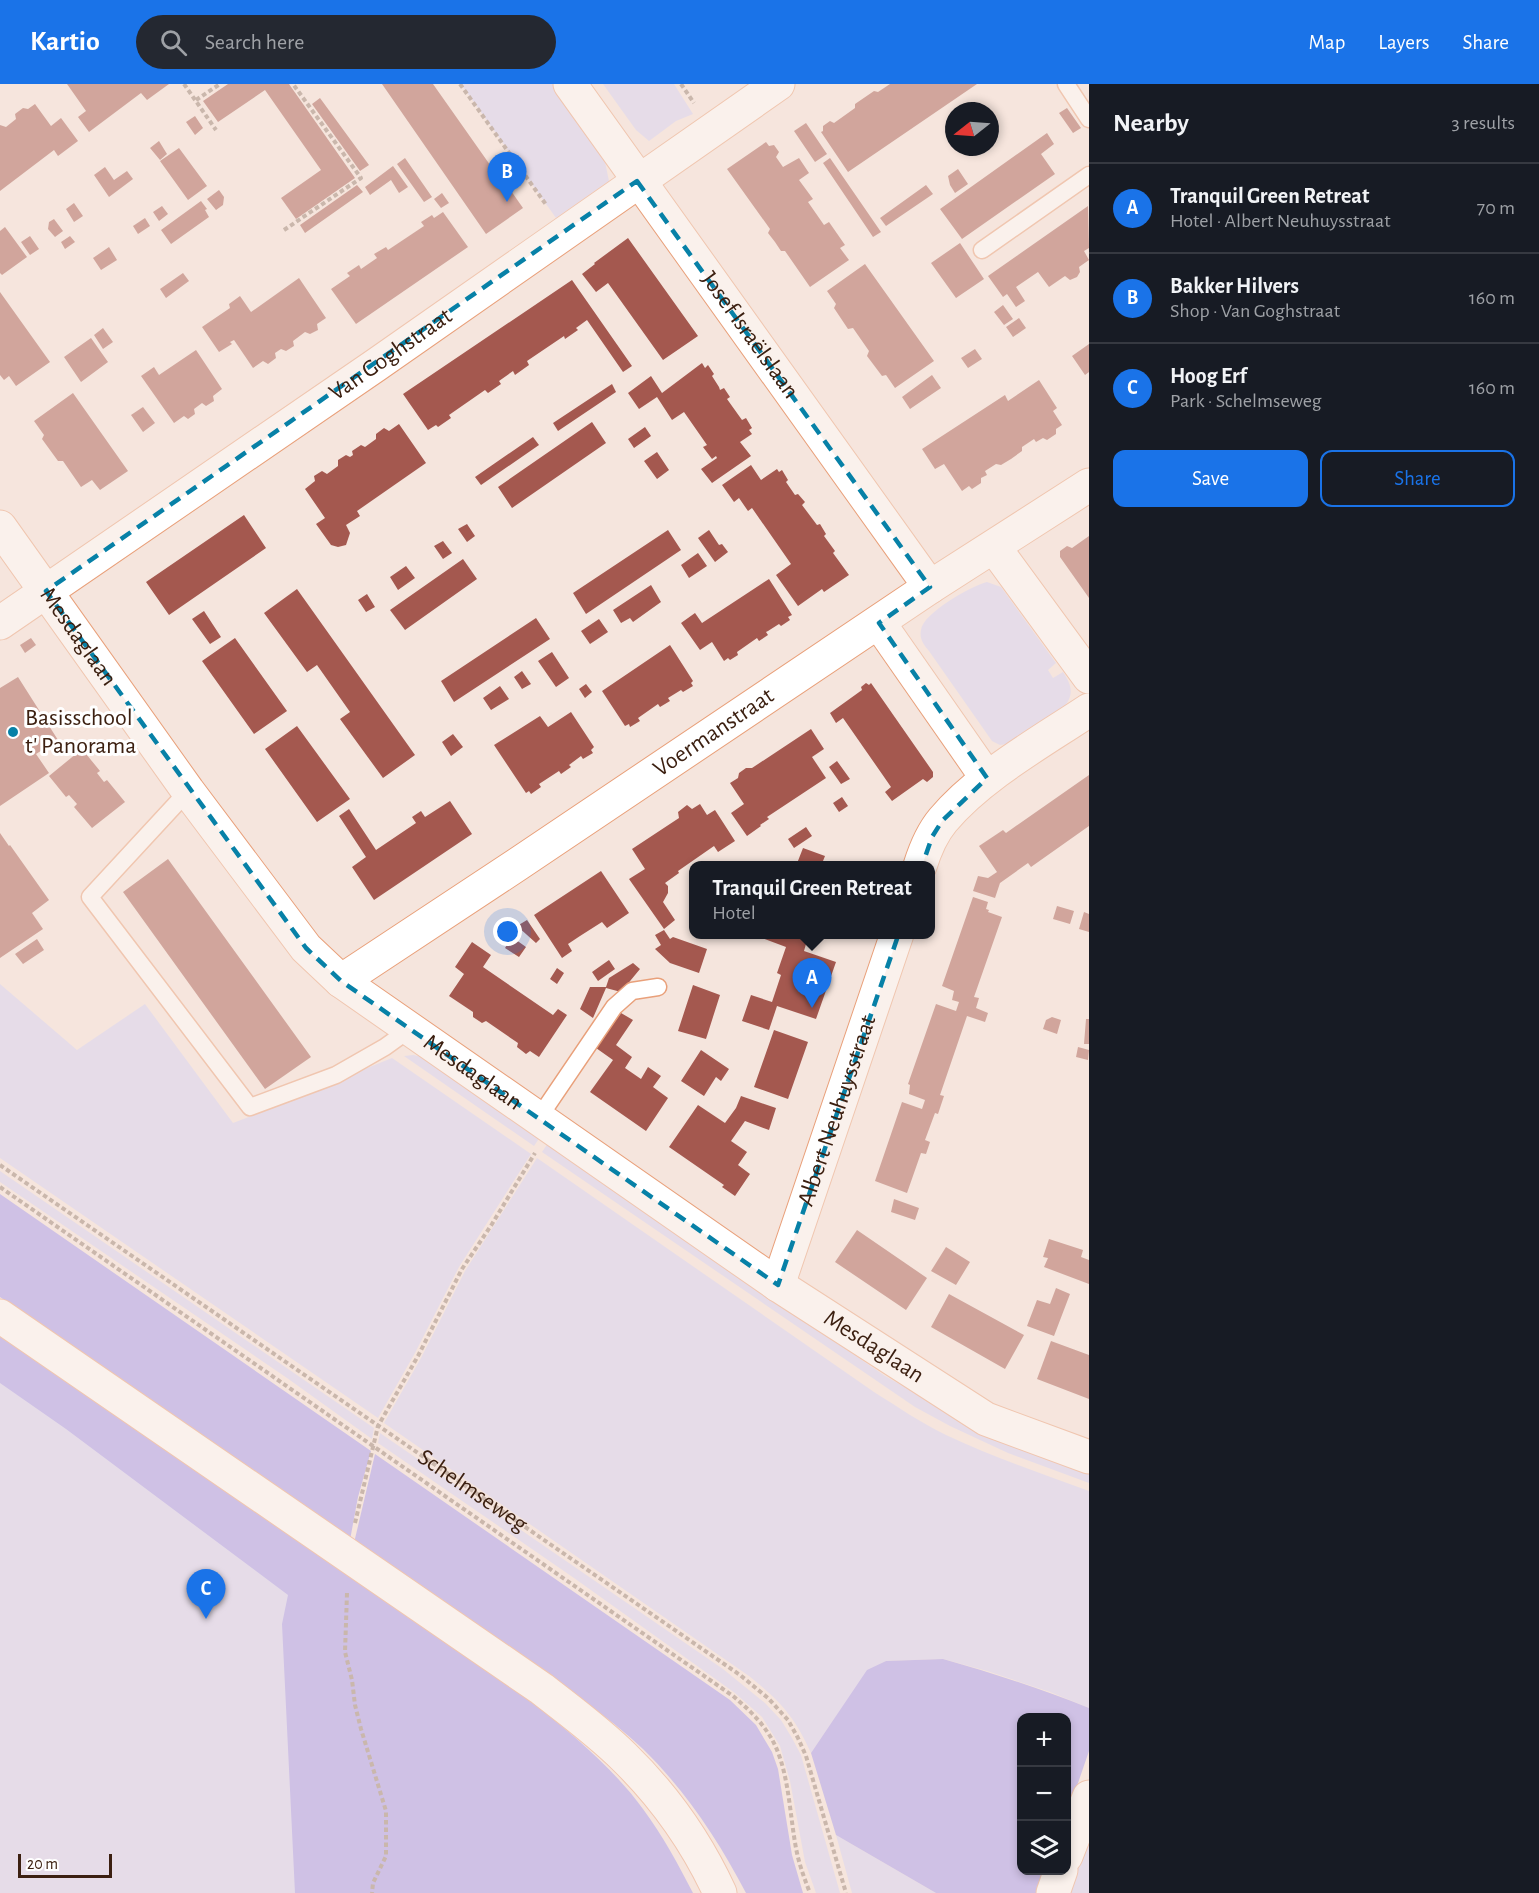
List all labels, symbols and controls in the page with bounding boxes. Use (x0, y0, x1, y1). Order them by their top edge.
search box (136, 15, 556, 69)
icon: search (157, 26, 190, 59)
text: Kartio (30, 28, 100, 56)
text: Search here (205, 31, 304, 53)
text: Map (1309, 32, 1345, 53)
text: Layers (1378, 32, 1429, 53)
text: Share (1462, 32, 1509, 53)
north arrow (945, 102, 999, 156)
text: Nearby (1113, 110, 1189, 136)
text: 3 results (1451, 113, 1515, 133)
pin: B (488, 152, 526, 202)
text: Tranquil Green Retreat (1170, 185, 1369, 207)
text: A (1127, 198, 1139, 218)
text: 70 m (1477, 198, 1515, 218)
text: Hotel · Albert Neuhuysstraat (1170, 211, 1391, 231)
street label: Josef Israëlslaan (697, 267, 803, 403)
text: Bakker Hilvers (1170, 275, 1299, 297)
text: B (1127, 288, 1138, 308)
text: 160 m (1469, 288, 1515, 308)
text: Shop · Van Goghstraat (1170, 301, 1340, 321)
street label: Van Goghstraat (325, 304, 457, 405)
text: Hoog Erf (1170, 365, 1247, 387)
text: C (1127, 378, 1138, 398)
text: 160 m (1469, 378, 1515, 398)
text: Park · Schelmseweg (1170, 391, 1322, 411)
button: Save (1113, 450, 1308, 507)
button: Share (1320, 450, 1515, 507)
street label: Mesdaglaan (35, 584, 121, 690)
street label: Voermanstraat (649, 683, 779, 781)
place label: Basisschool t' Panorama (25, 706, 136, 758)
marker: Basisschool t' Panorama (6, 725, 20, 739)
popup (689, 861, 935, 939)
text: Tranquil Green Retreat (712, 877, 912, 899)
text: Hotel (712, 903, 756, 923)
your location (493, 917, 522, 946)
pin: A (792, 958, 832, 1008)
street label: Albert Neuhuysstraat (794, 1012, 881, 1209)
street label: Mesdaglaan (419, 1030, 526, 1115)
street label: Mesdaglaan (819, 1306, 928, 1388)
street label: Schelmseweg (413, 1445, 532, 1537)
pin: C (186, 1570, 226, 1619)
map controls (1017, 1713, 1071, 1875)
button: + (1017, 1713, 1071, 1767)
button: − (1017, 1767, 1071, 1821)
button: layers (1017, 1821, 1071, 1875)
scale bar (18, 1851, 112, 1878)
text: 20 m (27, 1856, 58, 1872)

